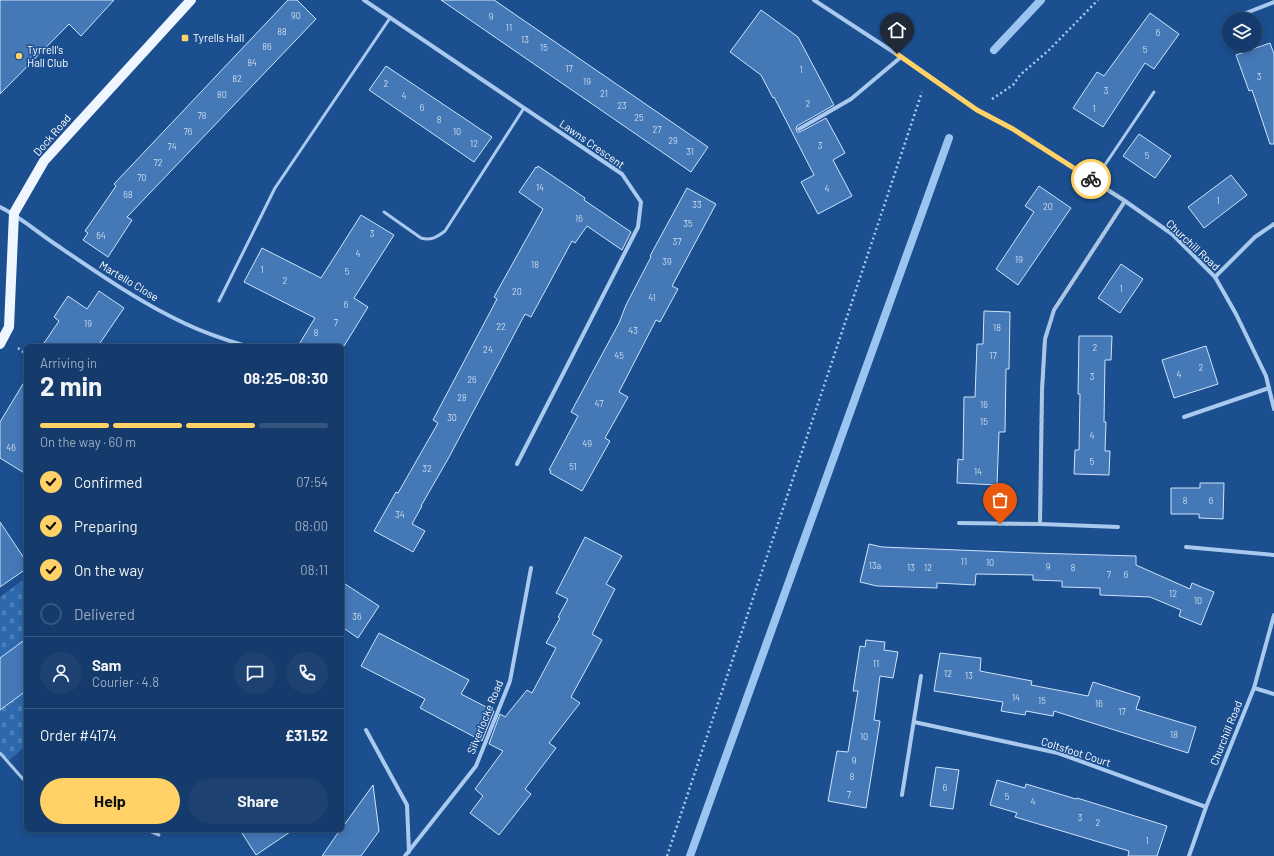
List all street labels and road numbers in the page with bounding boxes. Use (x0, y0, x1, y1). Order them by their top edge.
street label: Dock Road (30, 111, 73, 158)
street label: Lawns Crescent (557, 116, 627, 171)
street label: Churchill Road (1164, 217, 1223, 273)
street label: Martello Close (97, 258, 161, 303)
street label: Silverlocke Road (464, 678, 505, 756)
street label: Churchill Road (1207, 699, 1244, 767)
street label: Coltsfoot Court (1040, 734, 1113, 769)

